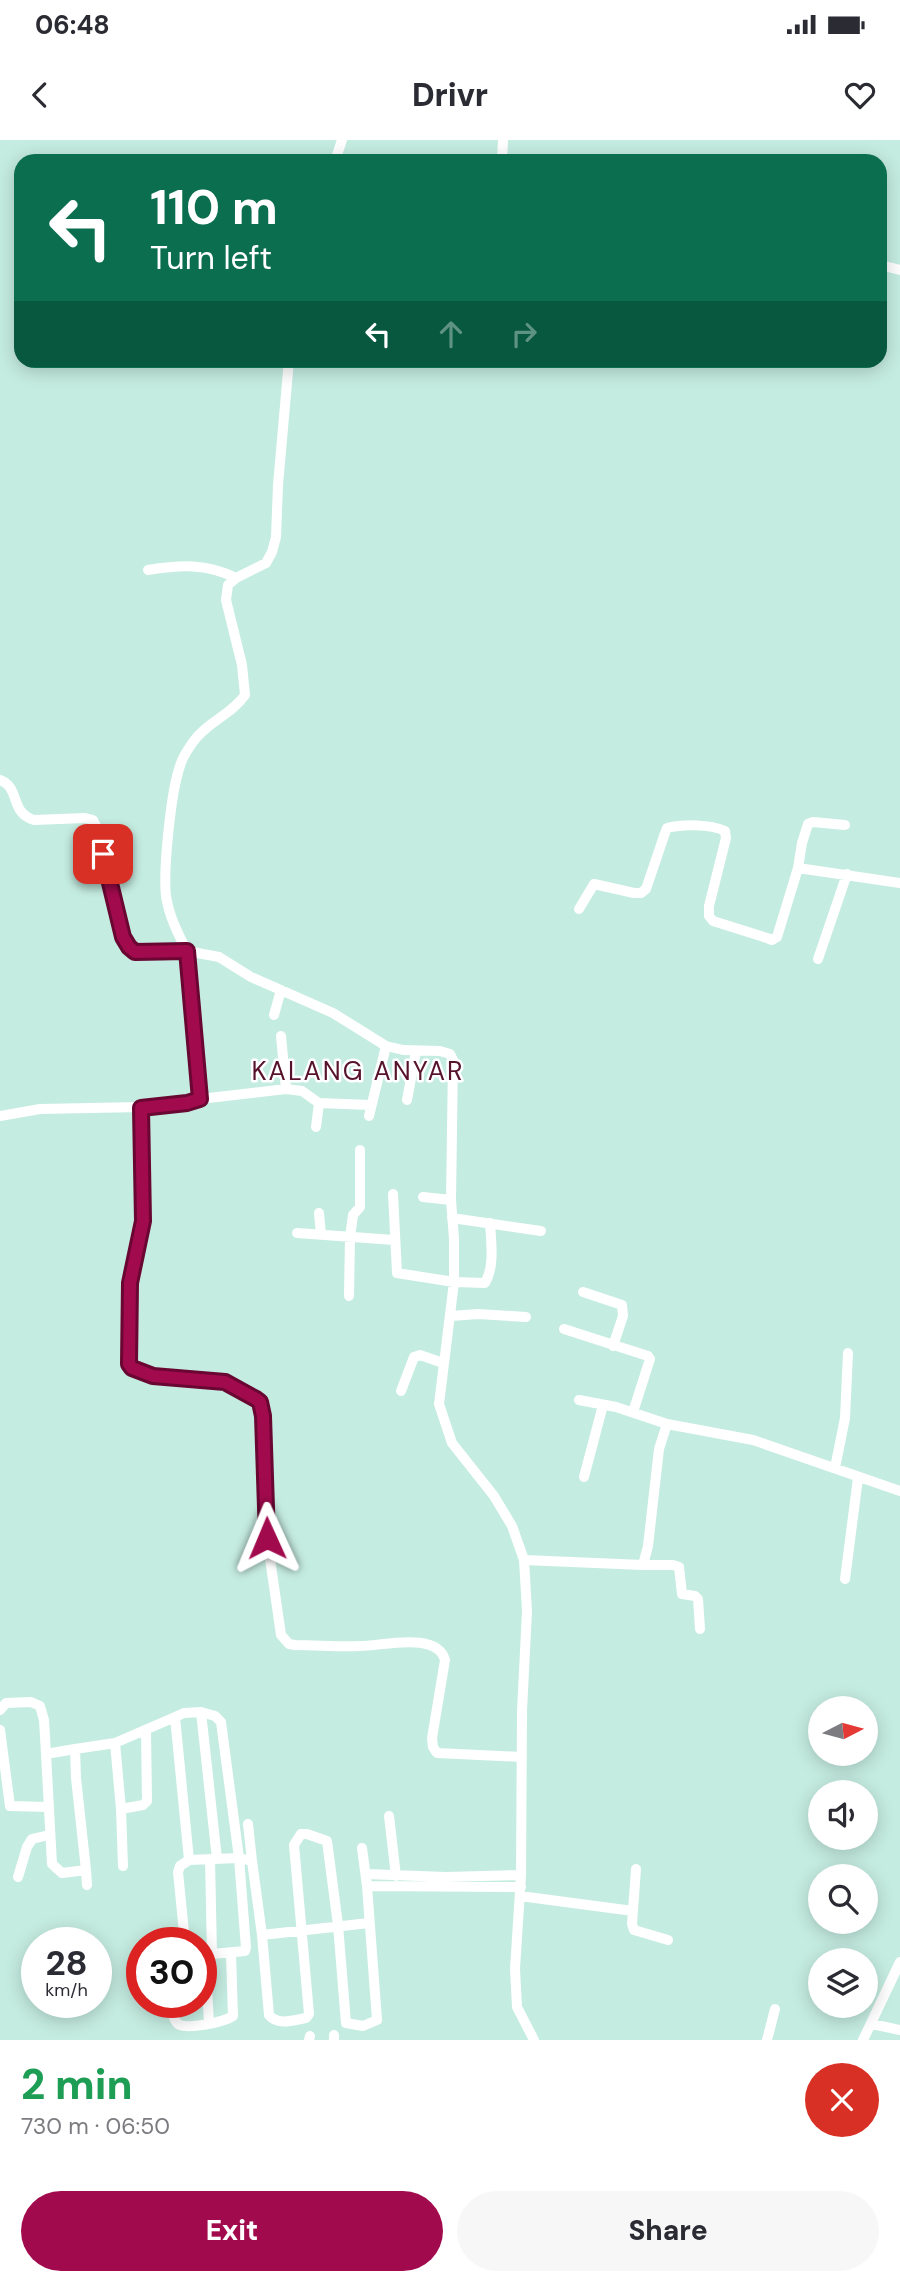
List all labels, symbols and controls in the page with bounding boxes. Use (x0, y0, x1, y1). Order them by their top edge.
text: 06:48 (35, 8, 110, 42)
text: Drivr (412, 74, 488, 116)
icon: back (21, 76, 59, 114)
icon: heart (841, 76, 879, 114)
text: 110 m (150, 175, 278, 239)
icon: left (35, 182, 126, 273)
text: Turn left (150, 237, 272, 279)
icon: left (359, 315, 397, 353)
icon: ahead (432, 315, 470, 353)
icon: right (505, 315, 543, 353)
pin (73, 824, 133, 884)
icon: arrive (84, 835, 122, 873)
district label: KALANG ANYAR (251, 1054, 465, 1088)
position arrow (230, 1501, 304, 1575)
north arrow (808, 1696, 878, 1766)
map controls (808, 1696, 878, 2018)
button: sound (808, 1780, 878, 1850)
button: search (808, 1864, 878, 1934)
speed limit sign: 30 (126, 1927, 217, 2018)
text: 28 (45, 1940, 88, 1986)
button: layers (808, 1948, 878, 2018)
text: km/h (45, 1978, 88, 2002)
text: 2 min (21, 2057, 132, 2112)
button: close (805, 2063, 879, 2137)
text: 730 m · 06:50 (21, 2111, 170, 2141)
button: Exit (21, 2191, 443, 2271)
button: Share (457, 2191, 879, 2271)

